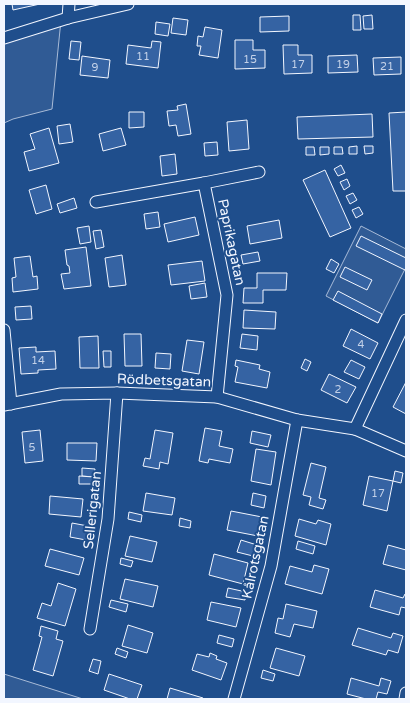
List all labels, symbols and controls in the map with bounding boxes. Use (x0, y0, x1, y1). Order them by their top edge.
house number: 11 (136, 50, 150, 63)
house number: 15 (243, 53, 257, 66)
house number: 17 (291, 58, 305, 71)
house number: 19 (336, 58, 350, 71)
house number: 21 (380, 60, 394, 73)
house number: 9 (92, 61, 99, 74)
street label: Paprikagatan (214, 197, 249, 287)
house number: 4 (358, 338, 365, 351)
house number: 14 (31, 354, 45, 367)
street label: Rödbetsgatan (117, 370, 211, 391)
house number: 2 (335, 383, 342, 396)
house number: 5 (29, 441, 36, 454)
street label: Sellerigatan (80, 470, 105, 550)
house number: 17 (371, 487, 385, 500)
street label: Kålrotsgatan (238, 514, 273, 600)

